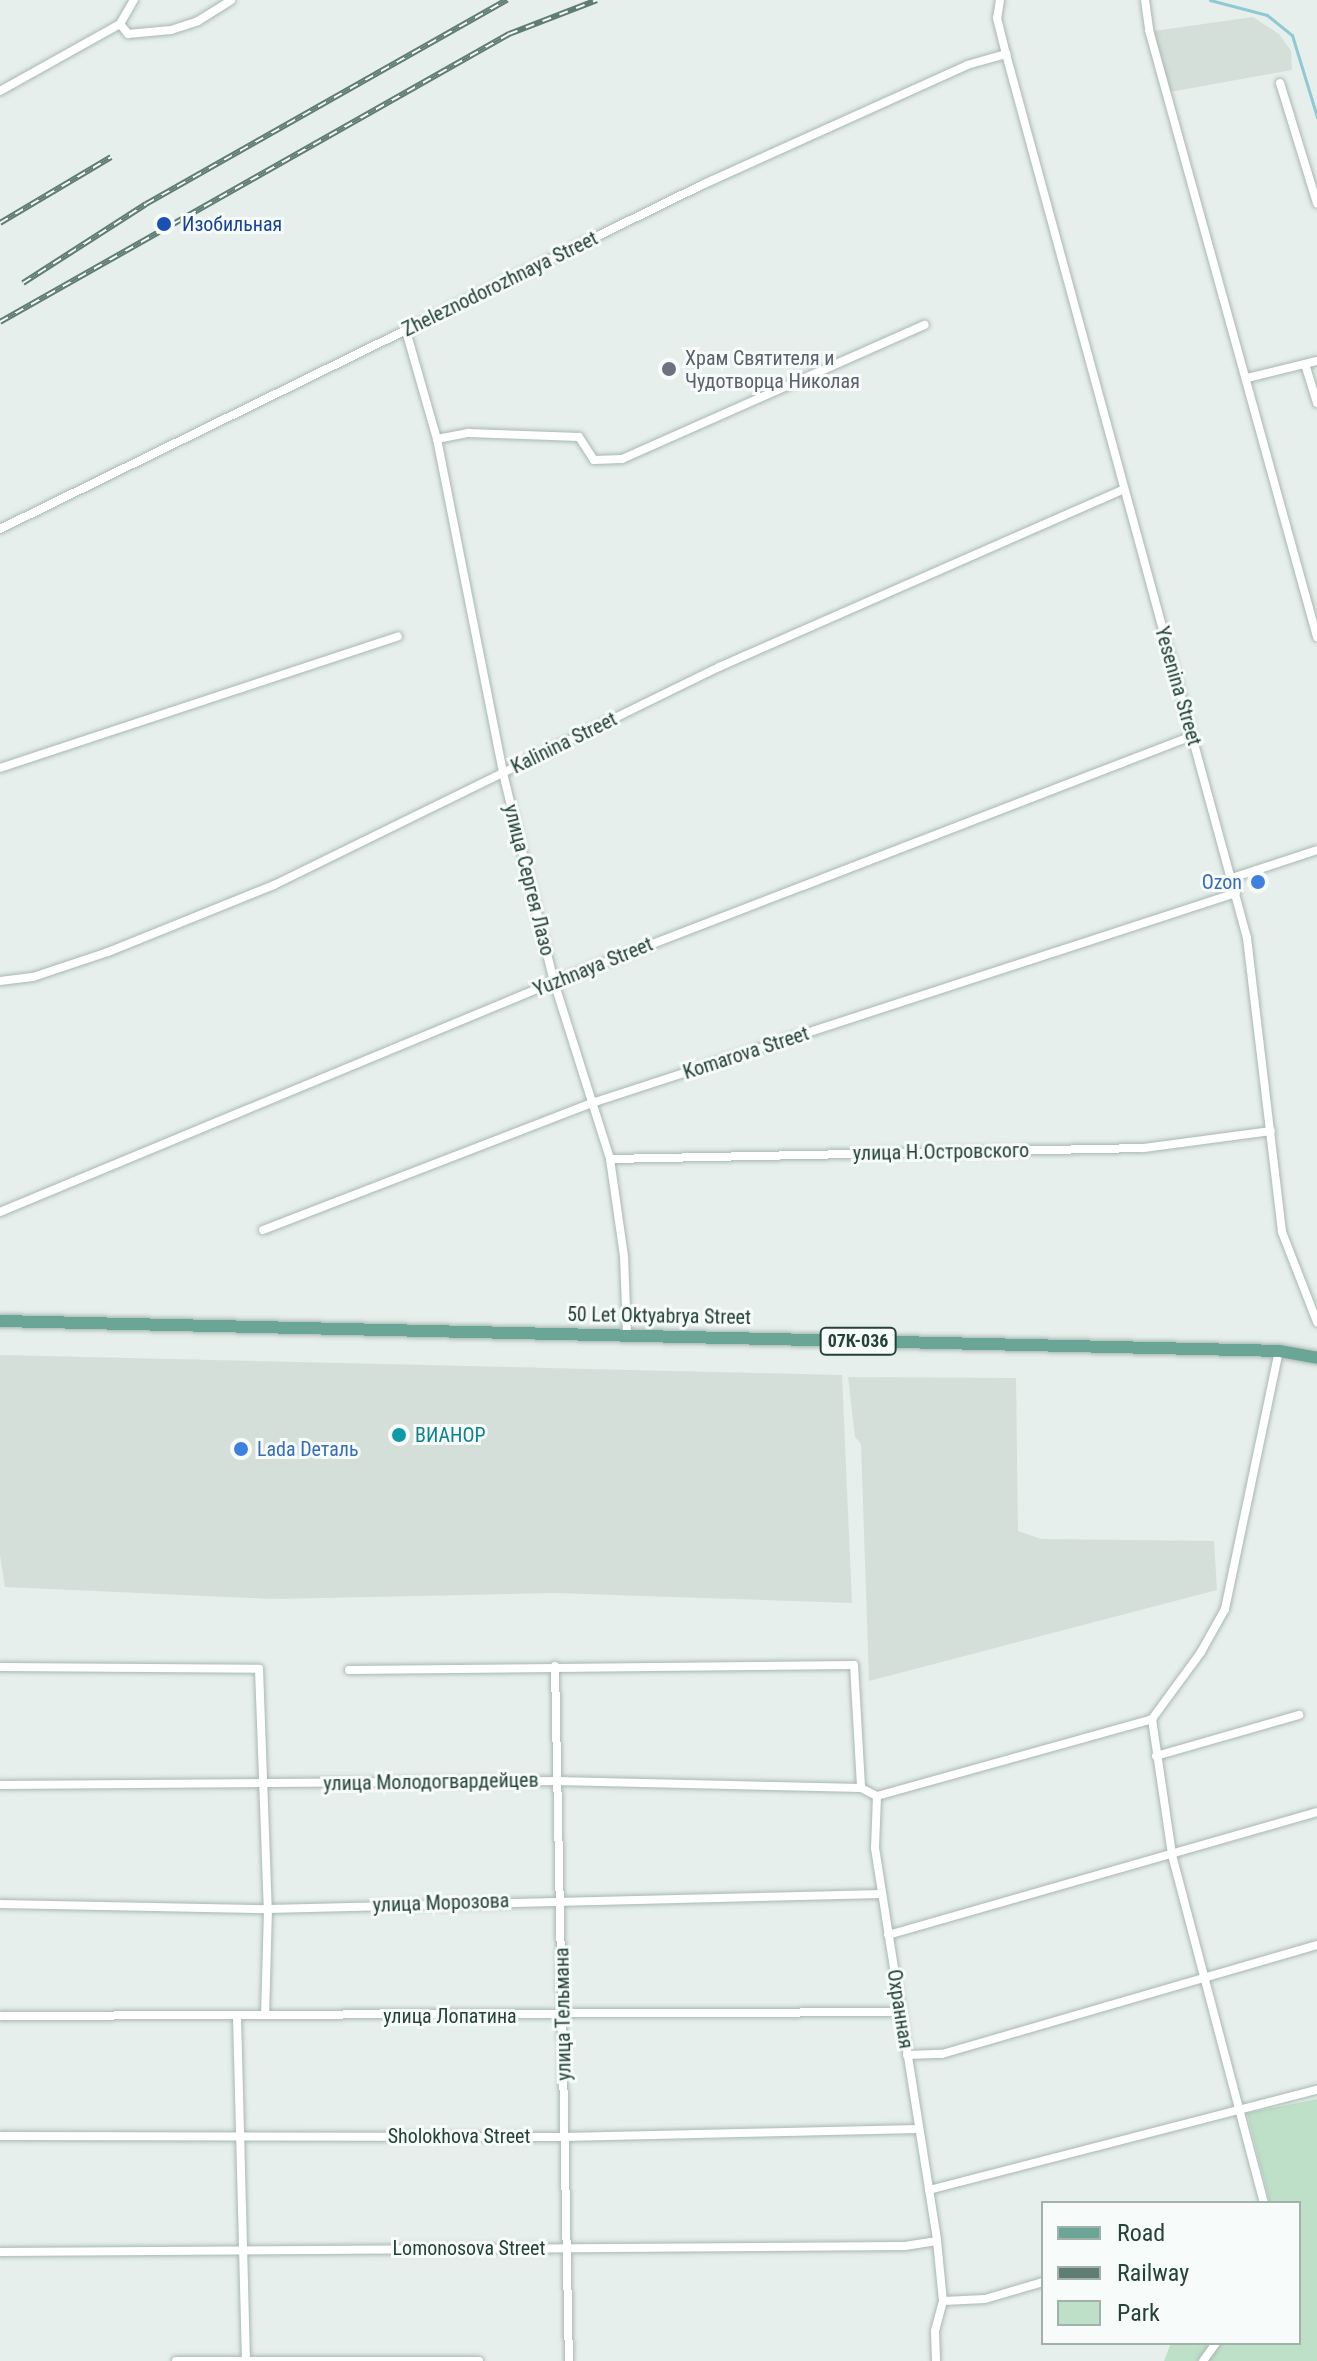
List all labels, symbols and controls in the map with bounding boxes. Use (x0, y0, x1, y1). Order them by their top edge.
place label: Изобильная (182, 212, 282, 236)
marker: Изобильная (153, 213, 175, 235)
street label: Zheleznodorozhnaya Street (398, 226, 602, 342)
place label: Храм Святителя и Чудотворца Николая (685, 346, 860, 393)
marker: Храм Святителя и Чудотворца Николая (660, 360, 678, 378)
street label: Yesenina Street (1150, 624, 1206, 748)
street label: Kalinina Street (507, 707, 621, 779)
street label: улица Сергея Лазо (499, 802, 559, 958)
place label: Ozon (1202, 870, 1242, 894)
marker: Ozon (1249, 873, 1267, 891)
street label: Yuzhnaya Street (530, 932, 656, 1002)
street label: Komarova Street (680, 1021, 812, 1085)
street label: улица Н.Островского (853, 1138, 1029, 1166)
street label: 50 Let Oktyabrya Street (567, 1302, 751, 1330)
road number: 07К-036 (818, 1327, 898, 1355)
place label: ВИАНОР (415, 1423, 486, 1447)
marker: ВИАНОР (390, 1426, 408, 1444)
place label: Lada Dеталь (257, 1437, 359, 1461)
marker: Lada Dеталь (232, 1440, 250, 1458)
street label: улица Молодогвардейцев (323, 1768, 539, 1796)
street label: улица Морозова (372, 1889, 510, 1917)
street label: улица Тельмана (550, 1947, 576, 2081)
street label: Охранная (882, 1968, 918, 2050)
street label: улица Лопатина (383, 2004, 517, 2028)
street label: Sholokhova Street (388, 2124, 530, 2148)
legend (1041, 2201, 1301, 2345)
text: Road (1117, 2219, 1165, 2247)
street label: Lomonosova Street (393, 2236, 545, 2260)
text: Railway (1117, 2259, 1189, 2287)
text: Park (1117, 2299, 1160, 2327)

